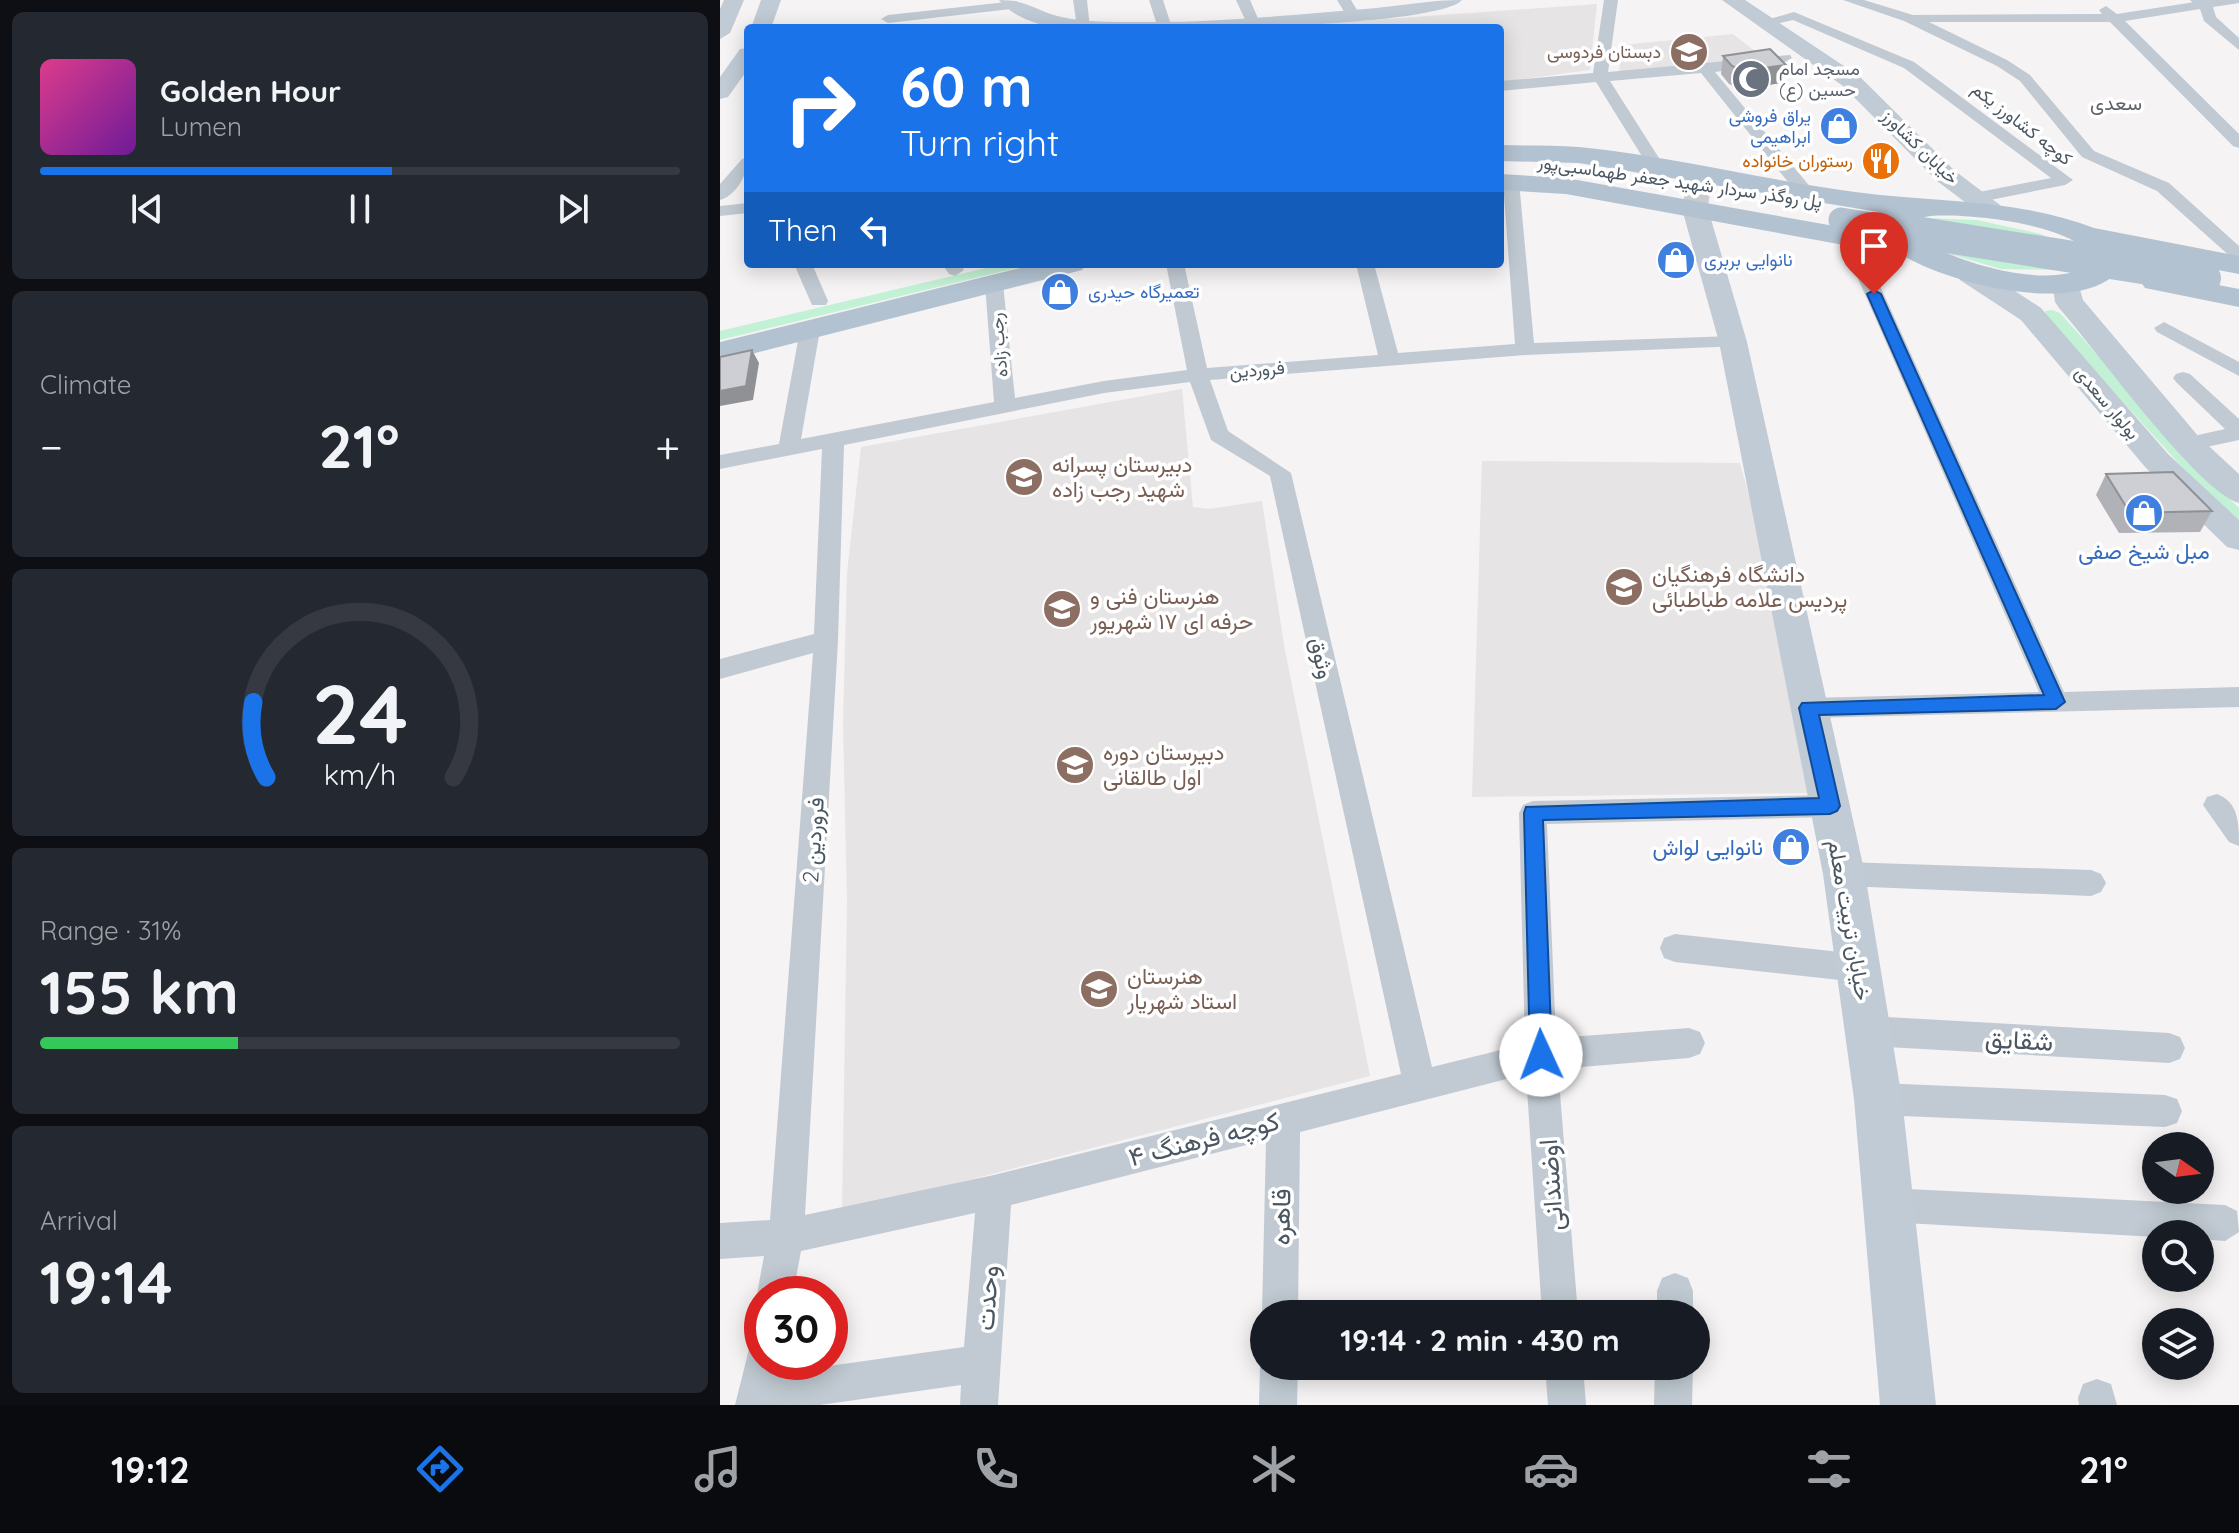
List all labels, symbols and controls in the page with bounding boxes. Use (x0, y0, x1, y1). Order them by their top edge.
school or university icon: دبستان فردوسی (1668, 31, 1710, 73)
place label: دبستان فردوسی (1547, 40, 1661, 63)
text: 60 m (900, 51, 1033, 121)
icon: right (768, 56, 872, 160)
place label: مسجد امام حسین (ع) (1779, 57, 1860, 102)
mosque icon: مسجد امام حسین (ع) (1730, 58, 1772, 100)
text: Golden Hour (160, 72, 341, 110)
street label: کوچه کشاورز یکم (1967, 77, 2077, 171)
district label: سعدی (2090, 90, 2142, 115)
place label: یراق فروشی ابراهیمی (1729, 104, 1811, 148)
street label: خیابان کشاورز (1876, 104, 1964, 189)
shop icon: یراق فروشی ابراهیمی (1818, 105, 1860, 147)
text: Lumen (160, 110, 242, 143)
text: Turn right (900, 120, 1059, 165)
restaurant icon: رستوران خانواده (1860, 140, 1902, 182)
place label: رستوران خانواده (1742, 149, 1853, 172)
street label: پل روگذر سردار شهید جعفر طهماسبی‌پور (1535, 150, 1824, 214)
icon: previous (125, 187, 169, 231)
icon: pause (338, 187, 382, 231)
icon: next (551, 187, 595, 231)
icon: left (853, 208, 897, 252)
text: Then (768, 211, 837, 249)
pin (1840, 212, 1908, 294)
icon: arrive (1852, 224, 1896, 268)
shop icon: نانوایی بربری (1655, 239, 1697, 281)
place label: نانوایی بربری (1704, 248, 1793, 271)
shop icon: تعمیرگاه حیدری (1039, 271, 1081, 313)
place label: تعمیرگاه حیدری (1088, 280, 1200, 303)
street label: رجب زاده (984, 312, 1013, 378)
street label: فروردین (1228, 356, 1286, 383)
street label: بولوار سعدی (2070, 361, 2145, 444)
text: Climate (40, 368, 131, 401)
text: 21° (319, 408, 400, 483)
text: − (40, 419, 63, 474)
text: + (655, 419, 680, 474)
place label: دبیرستان پسرانه شهید رجب زاده (1052, 450, 1192, 503)
school or university icon: دبیرستان پسرانه شهید رجب زاده (1003, 456, 1045, 498)
shop icon: مبل شیخ صفی (2123, 492, 2165, 534)
place label: مبل شیخ صفی (2078, 537, 2210, 566)
place label: دانشگاه فرهنگیان پردیس علامه طباطبائی (1652, 560, 1847, 614)
school or university icon: دانشگاه فرهنگیان پردیس علامه طباطبائی (1603, 566, 1645, 608)
place label: هنرستان فنی و حرفه ای ۱۷ شهریور (1089, 582, 1253, 635)
school or university icon: هنرستان فنی و حرفه ای ۱۷ شهریور (1041, 588, 1083, 630)
street label: وثوق (1304, 635, 1340, 681)
text: 24 (312, 661, 408, 765)
place label: دبیرستان دوره اول طالقانی (1103, 738, 1224, 791)
school or university icon: دبیرستان دوره اول طالقانی (1054, 744, 1096, 786)
text: km/h (324, 757, 396, 793)
street label: فروردین 2 (796, 796, 830, 884)
shop icon: نانوایی لواش (1770, 826, 1812, 868)
place label: نانوایی لواش (1652, 833, 1763, 861)
street label: خیابان تربیت معلم (1821, 838, 1878, 1003)
text: Range · 31% (40, 914, 181, 947)
text: 155 km (40, 954, 239, 1029)
place label: هنرستان استاد شهریار (1126, 962, 1237, 1015)
school or university icon: هنرستان استاد شهریار (1078, 968, 1120, 1010)
position arrow (1499, 1013, 1583, 1097)
street label: شقایق (1984, 1021, 2054, 1058)
street label: کوچه فرهنگ ۴ (1125, 1104, 1283, 1175)
north arrow (2142, 1132, 2214, 1204)
map controls (2142, 1132, 2214, 1380)
street label: اوضندانی (1531, 1138, 1570, 1232)
street label: قاهره (1264, 1188, 1297, 1246)
text: Arrival (40, 1204, 118, 1237)
button: search (2142, 1220, 2214, 1292)
text: 19:14 (40, 1244, 172, 1319)
street label: وحدت (968, 1264, 1005, 1332)
speed limit sign: 30 (744, 1276, 848, 1380)
button: layers (2142, 1308, 2214, 1380)
text: 19:14 · 2 min · 430 m (1340, 1321, 1620, 1359)
icon: directions (412, 1441, 468, 1497)
icon: music (690, 1441, 746, 1497)
icon: phone (968, 1441, 1024, 1497)
icon: climate (1246, 1441, 1302, 1497)
icon: car (1523, 1441, 1579, 1497)
icon: filters (1801, 1441, 1857, 1497)
text: 19:12 (111, 1447, 190, 1492)
text: 21° (2079, 1447, 2128, 1492)

